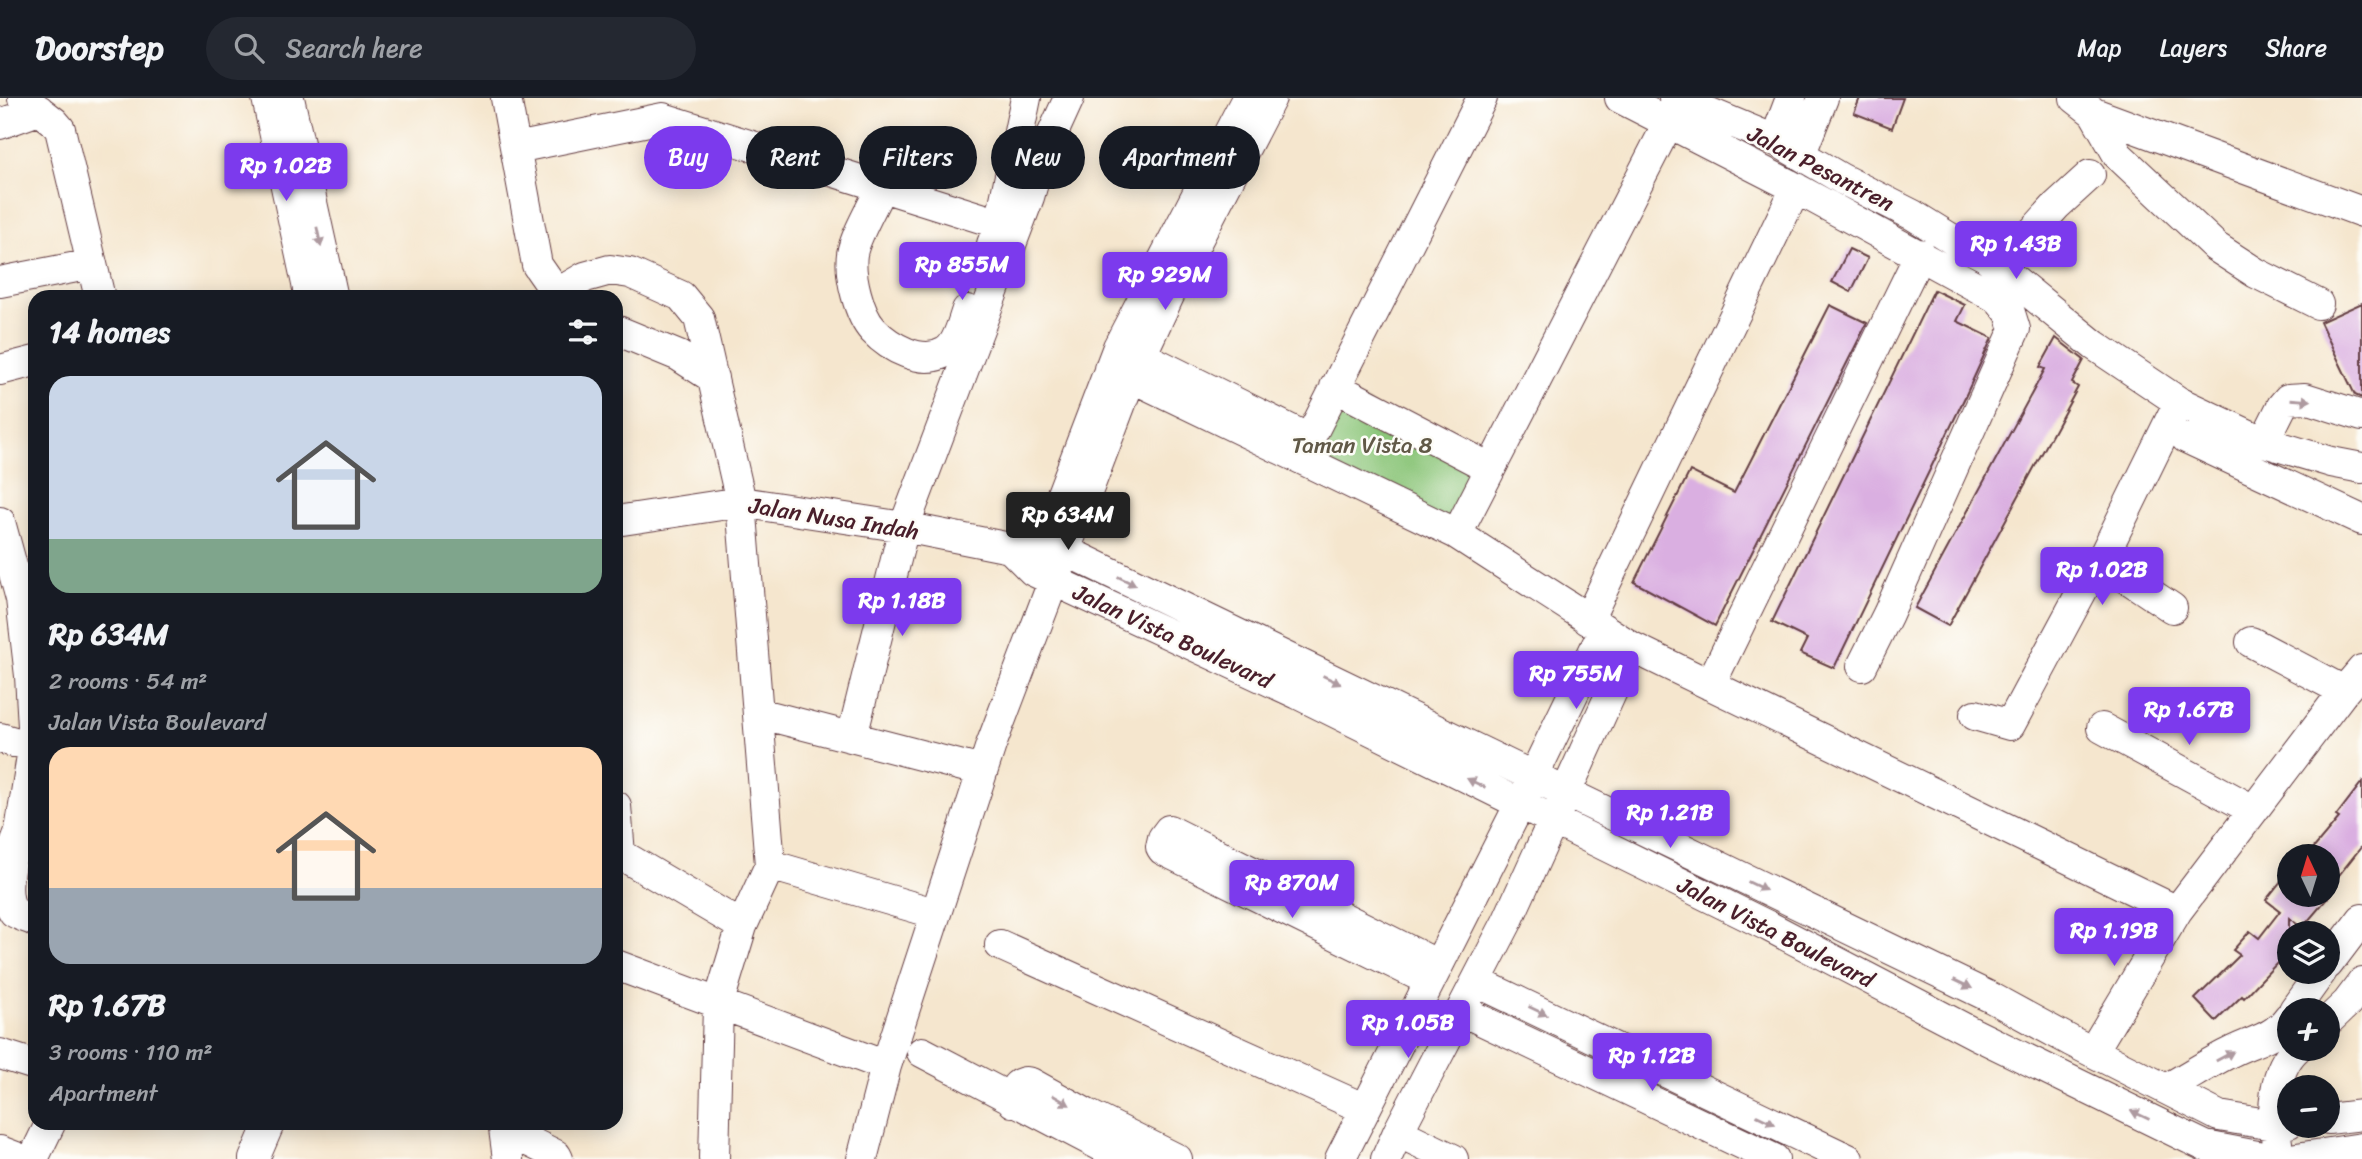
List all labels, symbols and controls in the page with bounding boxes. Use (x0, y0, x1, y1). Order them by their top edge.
search box (206, 17, 696, 80)
text: Doorstep (35, 19, 164, 77)
text: Search here (286, 25, 423, 71)
text: Map (2077, 27, 2122, 69)
text: Layers (2160, 27, 2227, 69)
text: Share (2265, 27, 2327, 69)
icon: search (230, 29, 268, 67)
street label: Jalan Pesantren (1739, 113, 1902, 223)
chip: Buy (644, 126, 732, 189)
chip: Rent (746, 126, 845, 189)
chip: Filters (859, 126, 977, 189)
chip: New (991, 126, 1085, 189)
chip: Apartment (1099, 126, 1260, 189)
pin: Rp 1.02B (214, 144, 358, 203)
text: Rp 1.02B (240, 145, 332, 186)
pin: Rp 1.43B (1944, 222, 2088, 281)
text: Rp 1.43B (1971, 223, 2061, 264)
one-way arrow (314, 226, 325, 248)
pin: Rp 855M (897, 242, 1027, 302)
text: Rp 855M (915, 244, 1009, 285)
pin: Rp 929M (1100, 252, 1230, 312)
text: Rp 929M (1118, 254, 1212, 295)
text: 14 homes (49, 305, 170, 359)
icon: filters (564, 313, 602, 351)
one-way arrow (2290, 395, 2312, 406)
icon: home (263, 422, 389, 548)
park label: Taman Vista 8 (1292, 425, 1432, 466)
street label: Jalan Nusa Indah (745, 485, 922, 552)
pin: Rp 634M (1003, 492, 1133, 552)
text: Rp 634M (1022, 494, 1114, 535)
pin: Rp 1.02B (2030, 547, 2174, 607)
text: Rp 1.02B (2056, 549, 2148, 590)
street label: Jalan Vista Boulevard (1065, 572, 1281, 702)
one-way arrow (1117, 575, 1137, 587)
pin: Rp 1.18B (830, 578, 974, 638)
text: Rp 1.18B (858, 580, 946, 621)
text: Rp 634M (49, 607, 169, 661)
pin: Rp 755M (1511, 652, 1641, 711)
text: Rp 755M (1530, 653, 1623, 694)
text: 2 rooms · 54 m² (49, 661, 207, 702)
one-way arrow (1322, 675, 1342, 686)
pin: Rp 1.67B (2117, 688, 2261, 747)
text: Rp 1.67B (2144, 689, 2234, 730)
text: Jalan Vista Boulevard (49, 702, 266, 743)
one-way arrow (1466, 777, 1486, 789)
pin: Rp 1.21B (1598, 790, 1742, 850)
text: Rp 1.21B (1627, 792, 1713, 833)
icon: home (263, 793, 389, 919)
north arrow (2277, 844, 2340, 906)
map controls (2277, 844, 2340, 1138)
pin: Rp 870M (1227, 860, 1357, 920)
text: Rp 870M (1245, 862, 1339, 903)
street label: Jalan Vista Boulevard (1669, 865, 1883, 1001)
one-way arrow (1747, 880, 1767, 892)
pin: Rp 1.19B (2042, 908, 2186, 968)
text: Rp 1.19B (2070, 910, 2158, 951)
button: layers (2277, 921, 2340, 984)
text: Rp 1.67B (49, 978, 166, 1032)
one-way arrow (1953, 978, 1973, 990)
button: + (2277, 998, 2340, 1061)
pin: Rp 1.05B (1336, 1000, 1480, 1060)
text: Rp 1.05B (1362, 1002, 1454, 1043)
one-way arrow (1528, 1006, 1548, 1017)
text: 3 rooms · 110 m² (49, 1032, 213, 1073)
pin: Rp 1.12B (1580, 1034, 1724, 1093)
text: Rp 1.12B (1609, 1035, 1695, 1076)
one-way arrow (2215, 1050, 2235, 1062)
text: Apartment (49, 1073, 158, 1114)
button: − (2277, 1075, 2340, 1138)
one-way arrow (1052, 1094, 1071, 1106)
one-way arrow (2130, 1109, 2150, 1121)
one-way arrow (1756, 1114, 1776, 1125)

